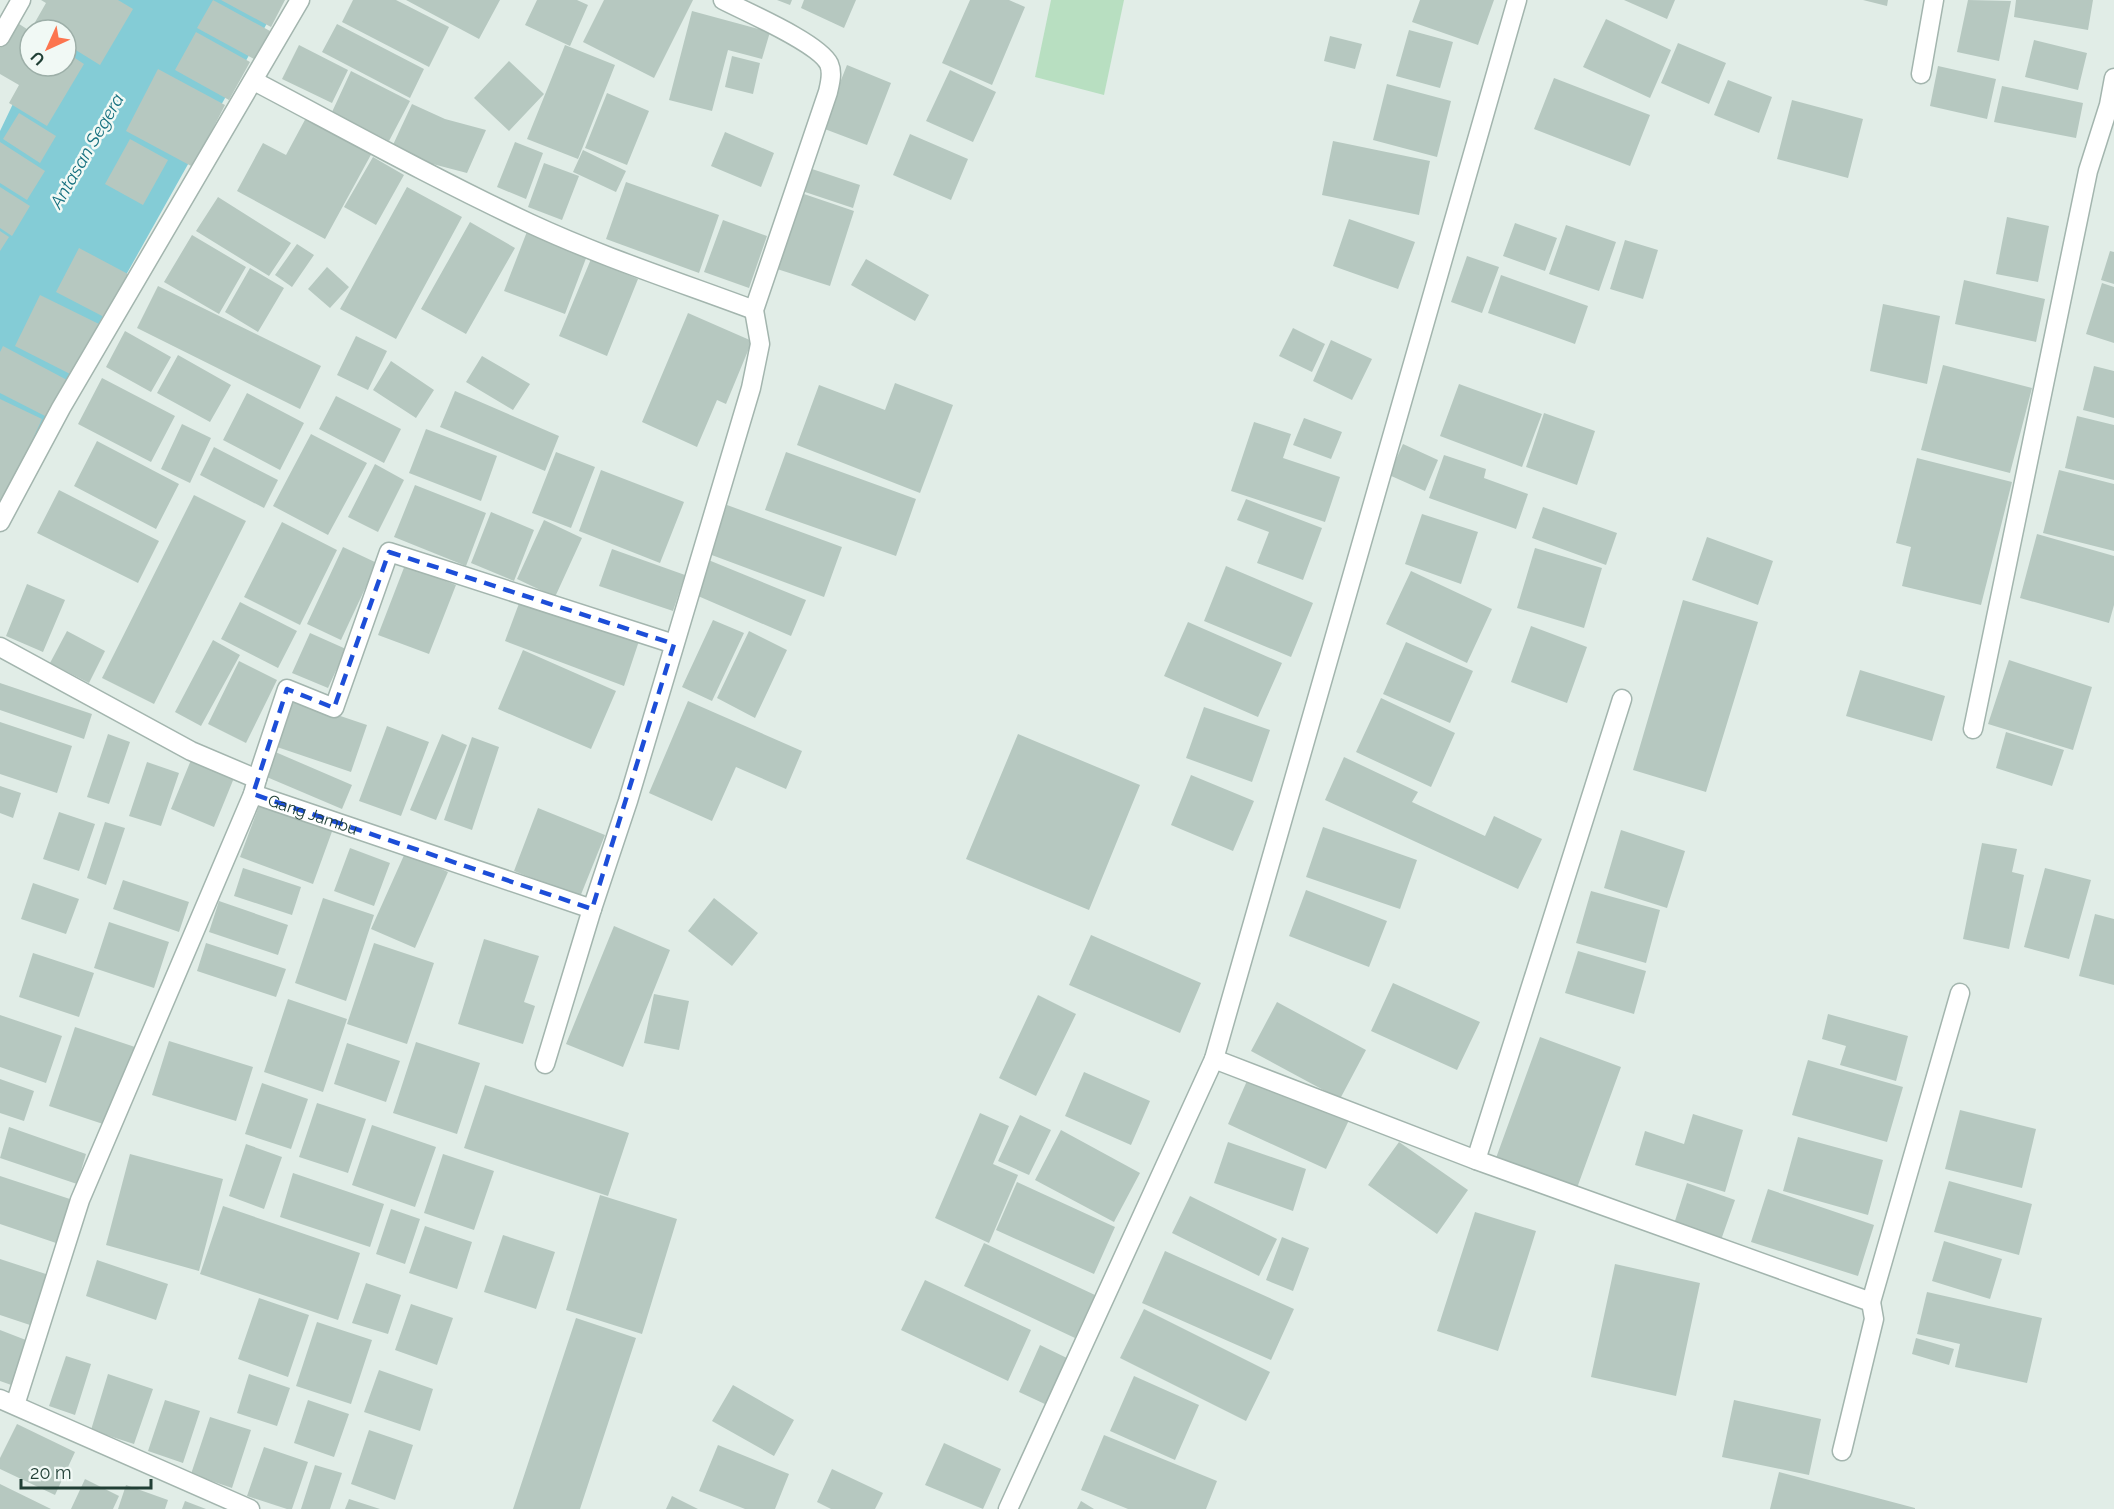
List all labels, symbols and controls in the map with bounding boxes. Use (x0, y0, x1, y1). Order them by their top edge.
north arrow (18, 18, 78, 78)
text: U (27, 47, 49, 69)
water label: Antasan Segera (45, 89, 128, 213)
street label: Gang Jambu (265, 791, 360, 839)
scale bar (21, 1452, 152, 1490)
text: 20 m (30, 1462, 72, 1483)

